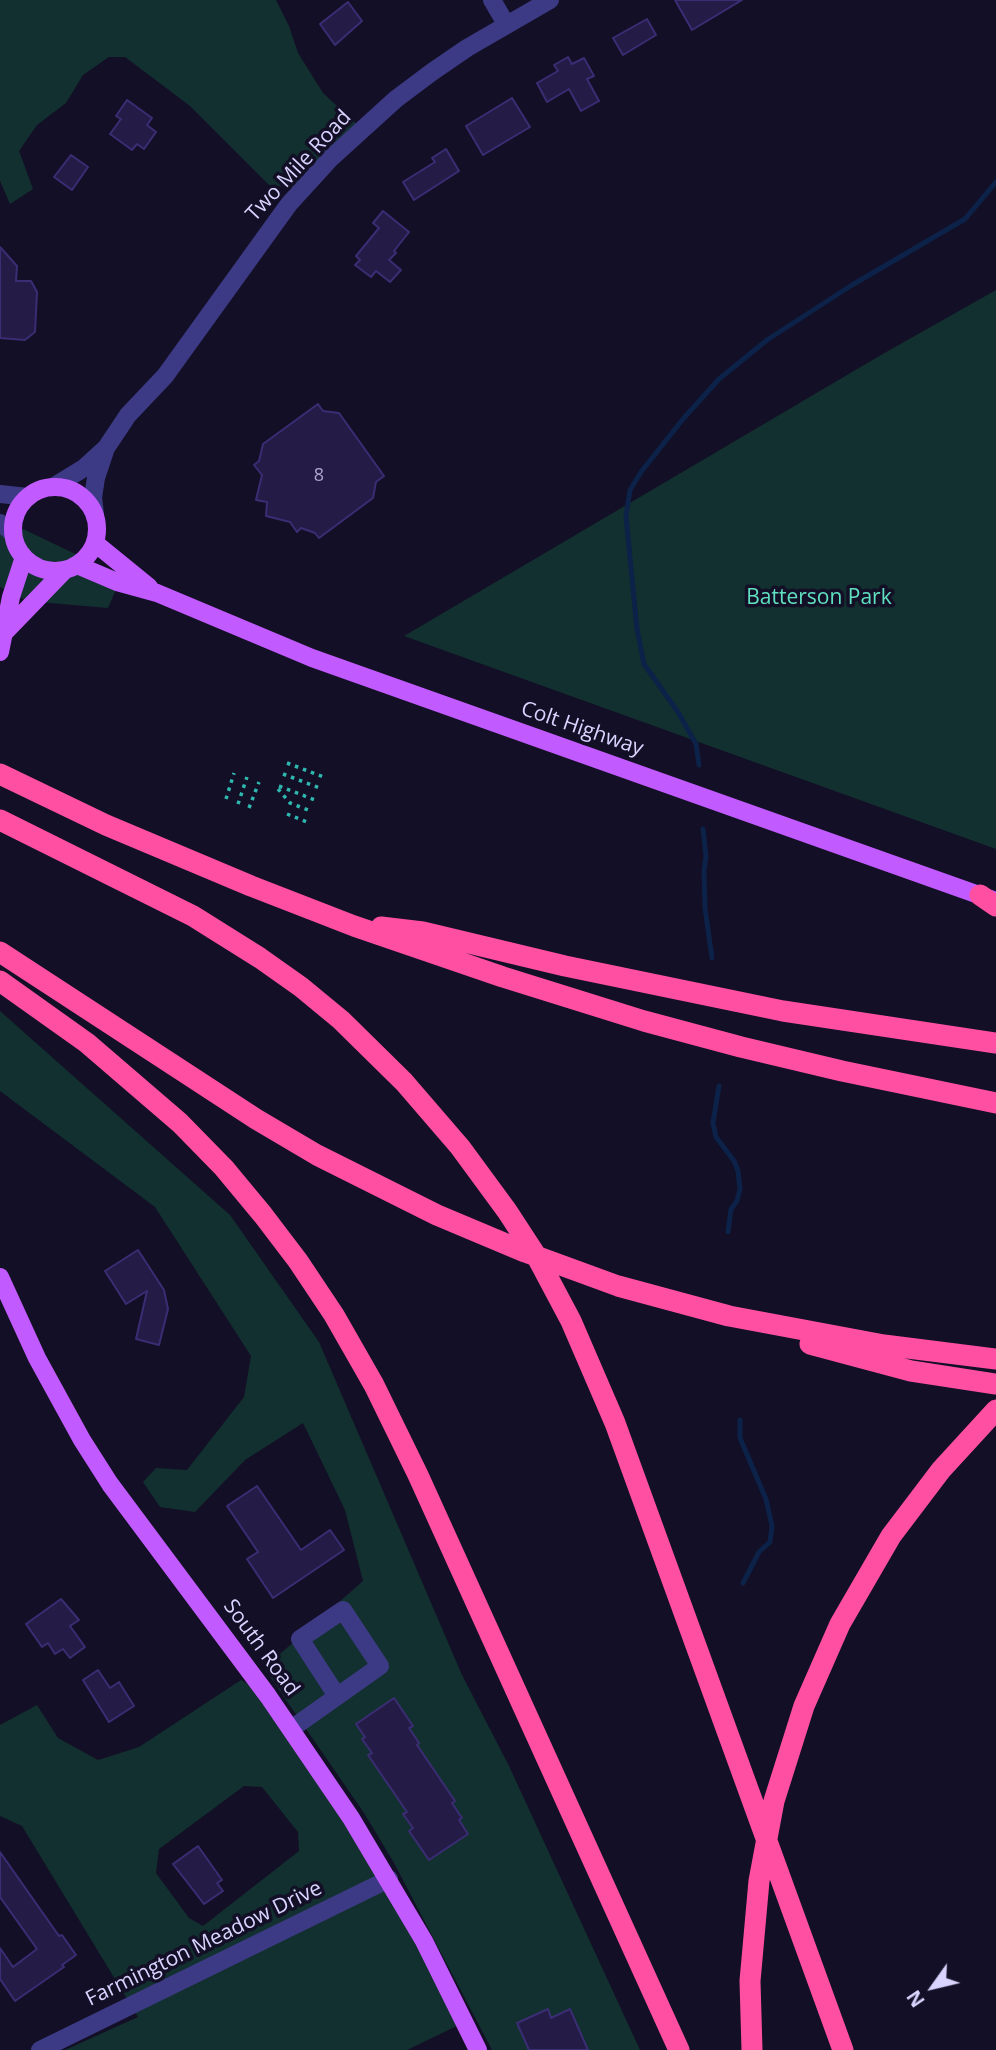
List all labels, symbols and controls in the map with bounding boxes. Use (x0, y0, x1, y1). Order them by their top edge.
street label: Two Mile Road (241, 105, 357, 227)
house number: 8 (314, 465, 324, 487)
park label: Batterson Park (746, 585, 892, 611)
street label: Colt Highway (518, 696, 646, 762)
street label: South Road (218, 1595, 304, 1701)
street label: Farmington Meadow Drive (82, 1876, 326, 2012)
north arrow (898, 1952, 968, 2022)
text: N (900, 1985, 931, 2012)

